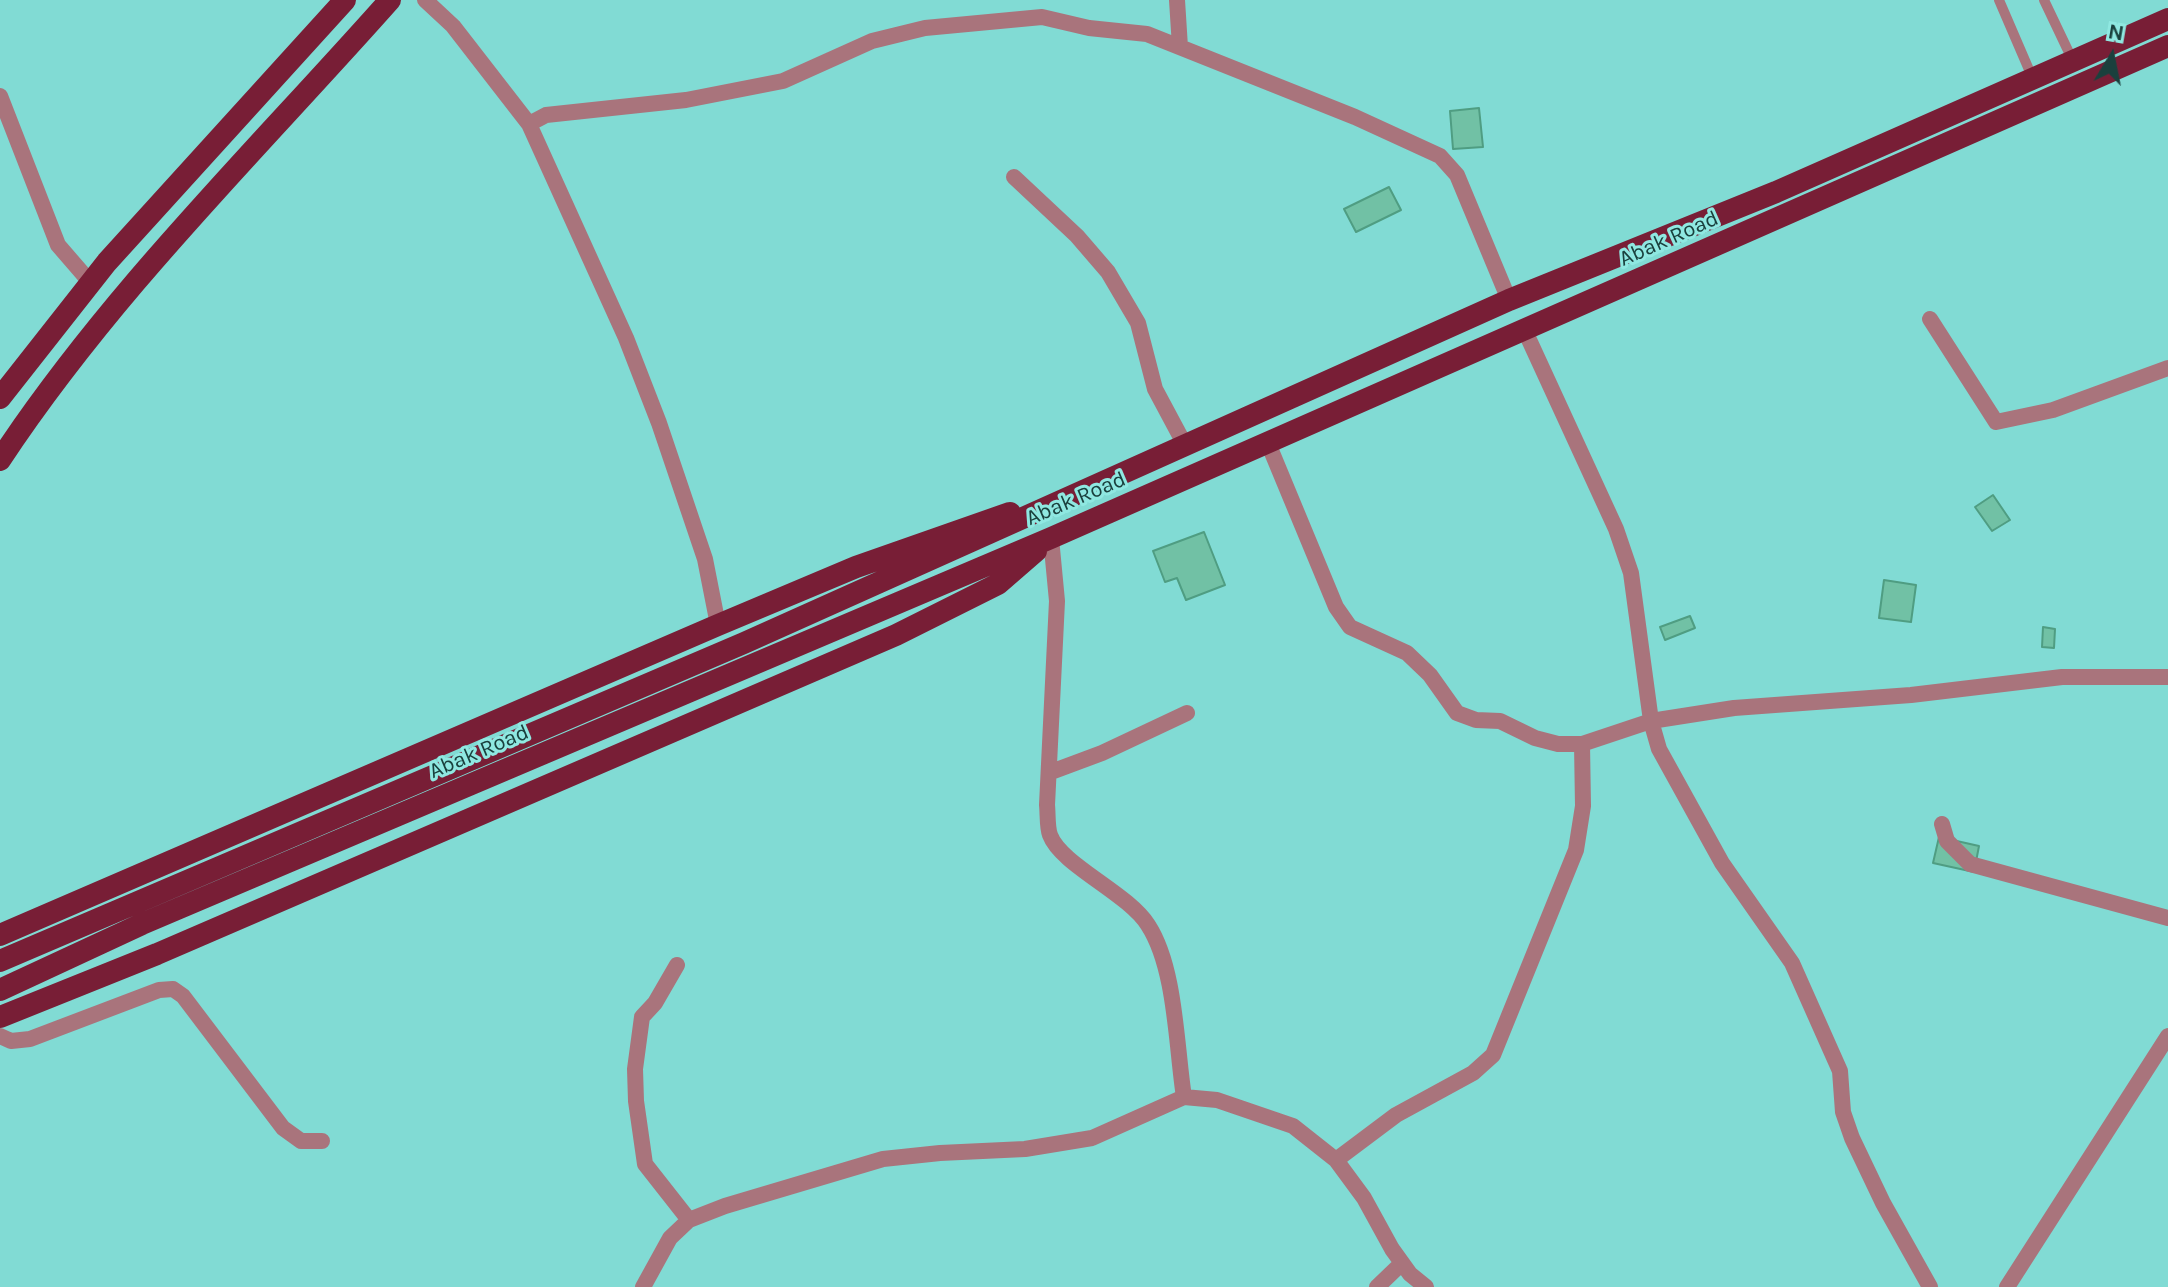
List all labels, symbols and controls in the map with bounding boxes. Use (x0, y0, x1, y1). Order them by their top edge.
north arrow (2072, 16, 2152, 96)
text: N (2106, 18, 2126, 47)
street label: Abak Road (1615, 205, 1723, 273)
street label: Abak Road (1022, 466, 1130, 532)
street label: Abak Road (425, 719, 533, 785)

